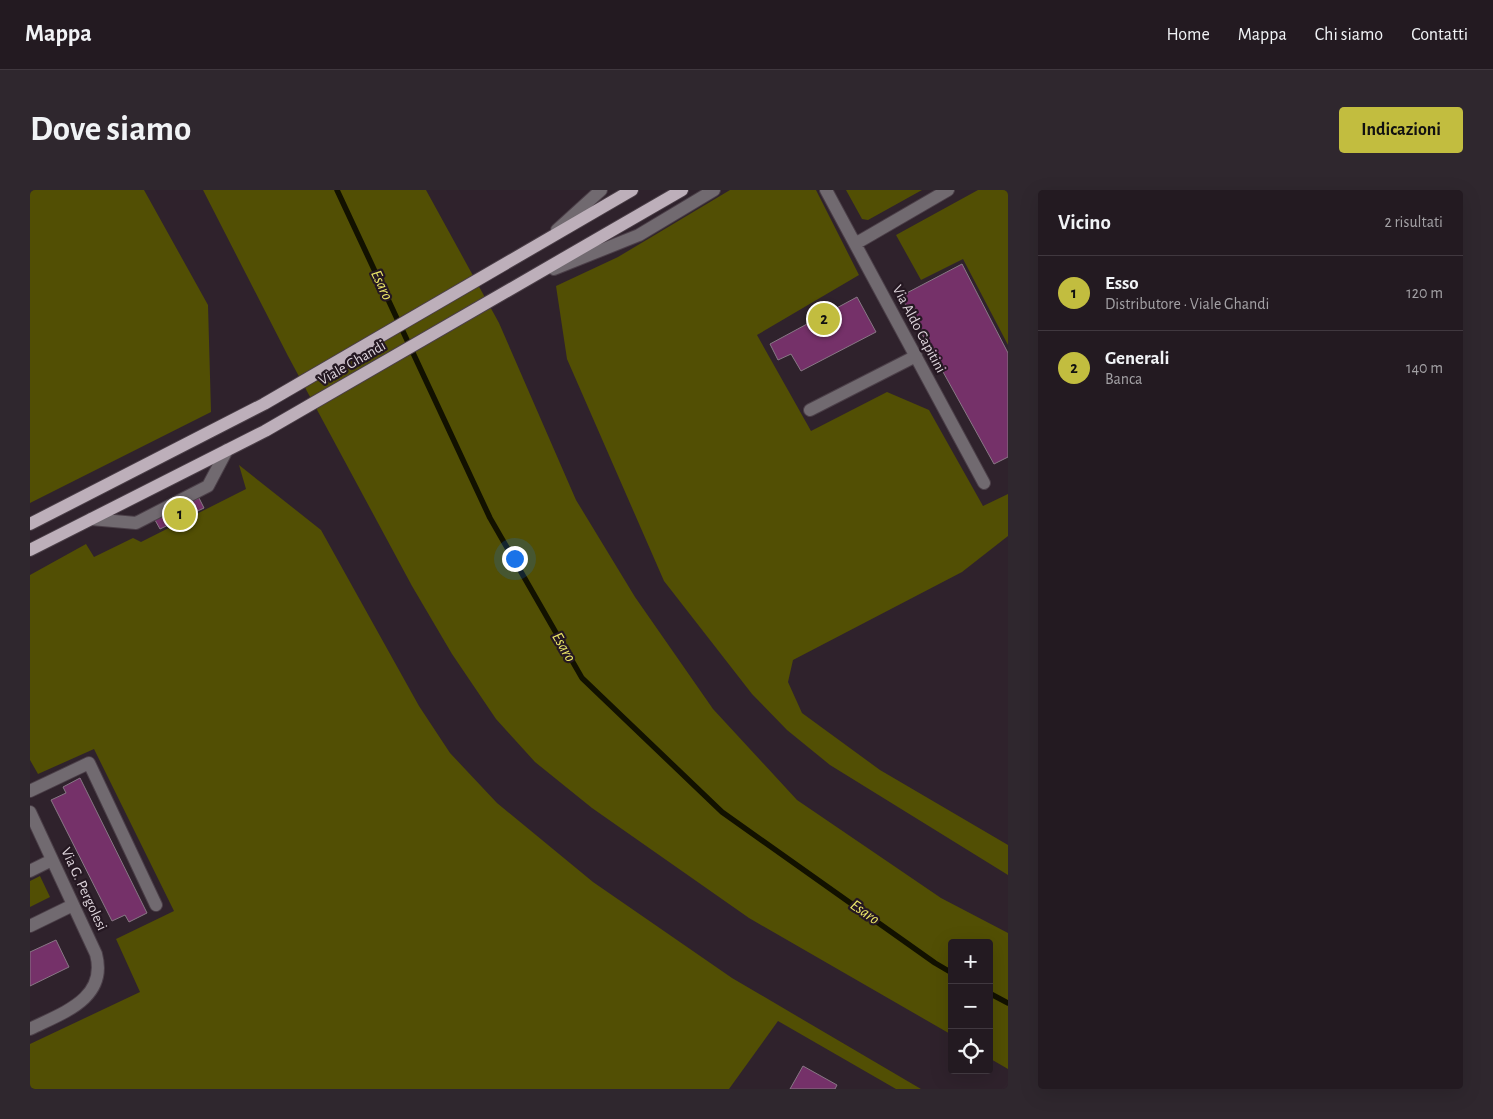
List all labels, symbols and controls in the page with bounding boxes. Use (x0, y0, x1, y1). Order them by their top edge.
text: Mappa (25, 22, 92, 46)
text: Home (1166, 26, 1210, 44)
text: Mappa (1238, 26, 1287, 44)
text: Chi siamo (1315, 26, 1383, 44)
text: Contatti (1411, 26, 1468, 44)
button: Indicazioni (1339, 107, 1463, 153)
text: Dove siamo (30, 112, 191, 147)
text: Vicino (1058, 212, 1111, 233)
text: 2 risultati (1385, 214, 1443, 230)
water label: Esaro (368, 267, 396, 303)
text: Esso (1105, 274, 1139, 293)
street label: Via Aldo Capitini (890, 283, 948, 375)
text: 1 (1071, 285, 1077, 301)
text: 120 m (1406, 285, 1443, 301)
text: Distributore · Viale Ghandi (1105, 296, 1269, 312)
pin: 2 (808, 300, 840, 338)
street label: Viale Ghandi (316, 338, 388, 388)
text: Generali (1105, 349, 1170, 368)
text: 2 (1070, 360, 1078, 376)
text: 140 m (1406, 360, 1443, 376)
text: Banca (1105, 371, 1142, 387)
pin: 1 (164, 495, 196, 533)
your location (502, 546, 528, 572)
water label: Esaro (549, 629, 579, 665)
street label: Via G. Pergolesi (58, 845, 110, 933)
water label: Esaro (848, 896, 883, 928)
map controls (948, 939, 993, 1074)
button: + (948, 939, 993, 984)
button: − (948, 984, 993, 1029)
button: locate (948, 1029, 993, 1074)

